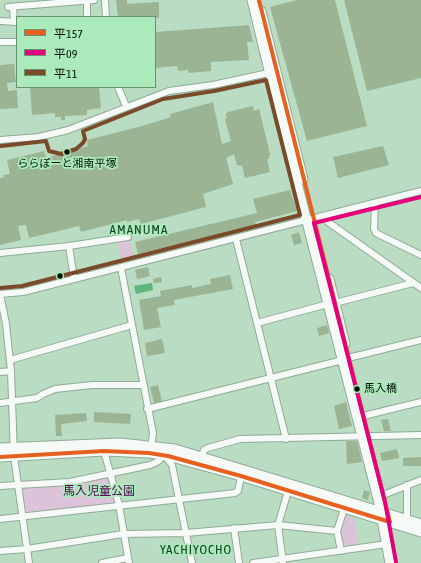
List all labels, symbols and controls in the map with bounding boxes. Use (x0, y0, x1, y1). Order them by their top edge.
legend (16, 16, 156, 88)
text: 平157 (54, 27, 83, 41)
text: 平09 (54, 47, 77, 61)
text: 平11 (54, 67, 77, 81)
marker: ららぽーと湘南平塚 (62, 147, 72, 157)
place label: ららぽーと湘南平塚 (18, 157, 116, 171)
district label: AMANUMA (110, 222, 168, 238)
unlabelled marker (55, 271, 65, 281)
place label: 馬入橋 (364, 382, 397, 396)
marker: 馬入橋 (352, 384, 362, 394)
park label: 馬入児童公園 (63, 484, 135, 498)
district label: YACHIYOCHO (160, 542, 232, 558)

